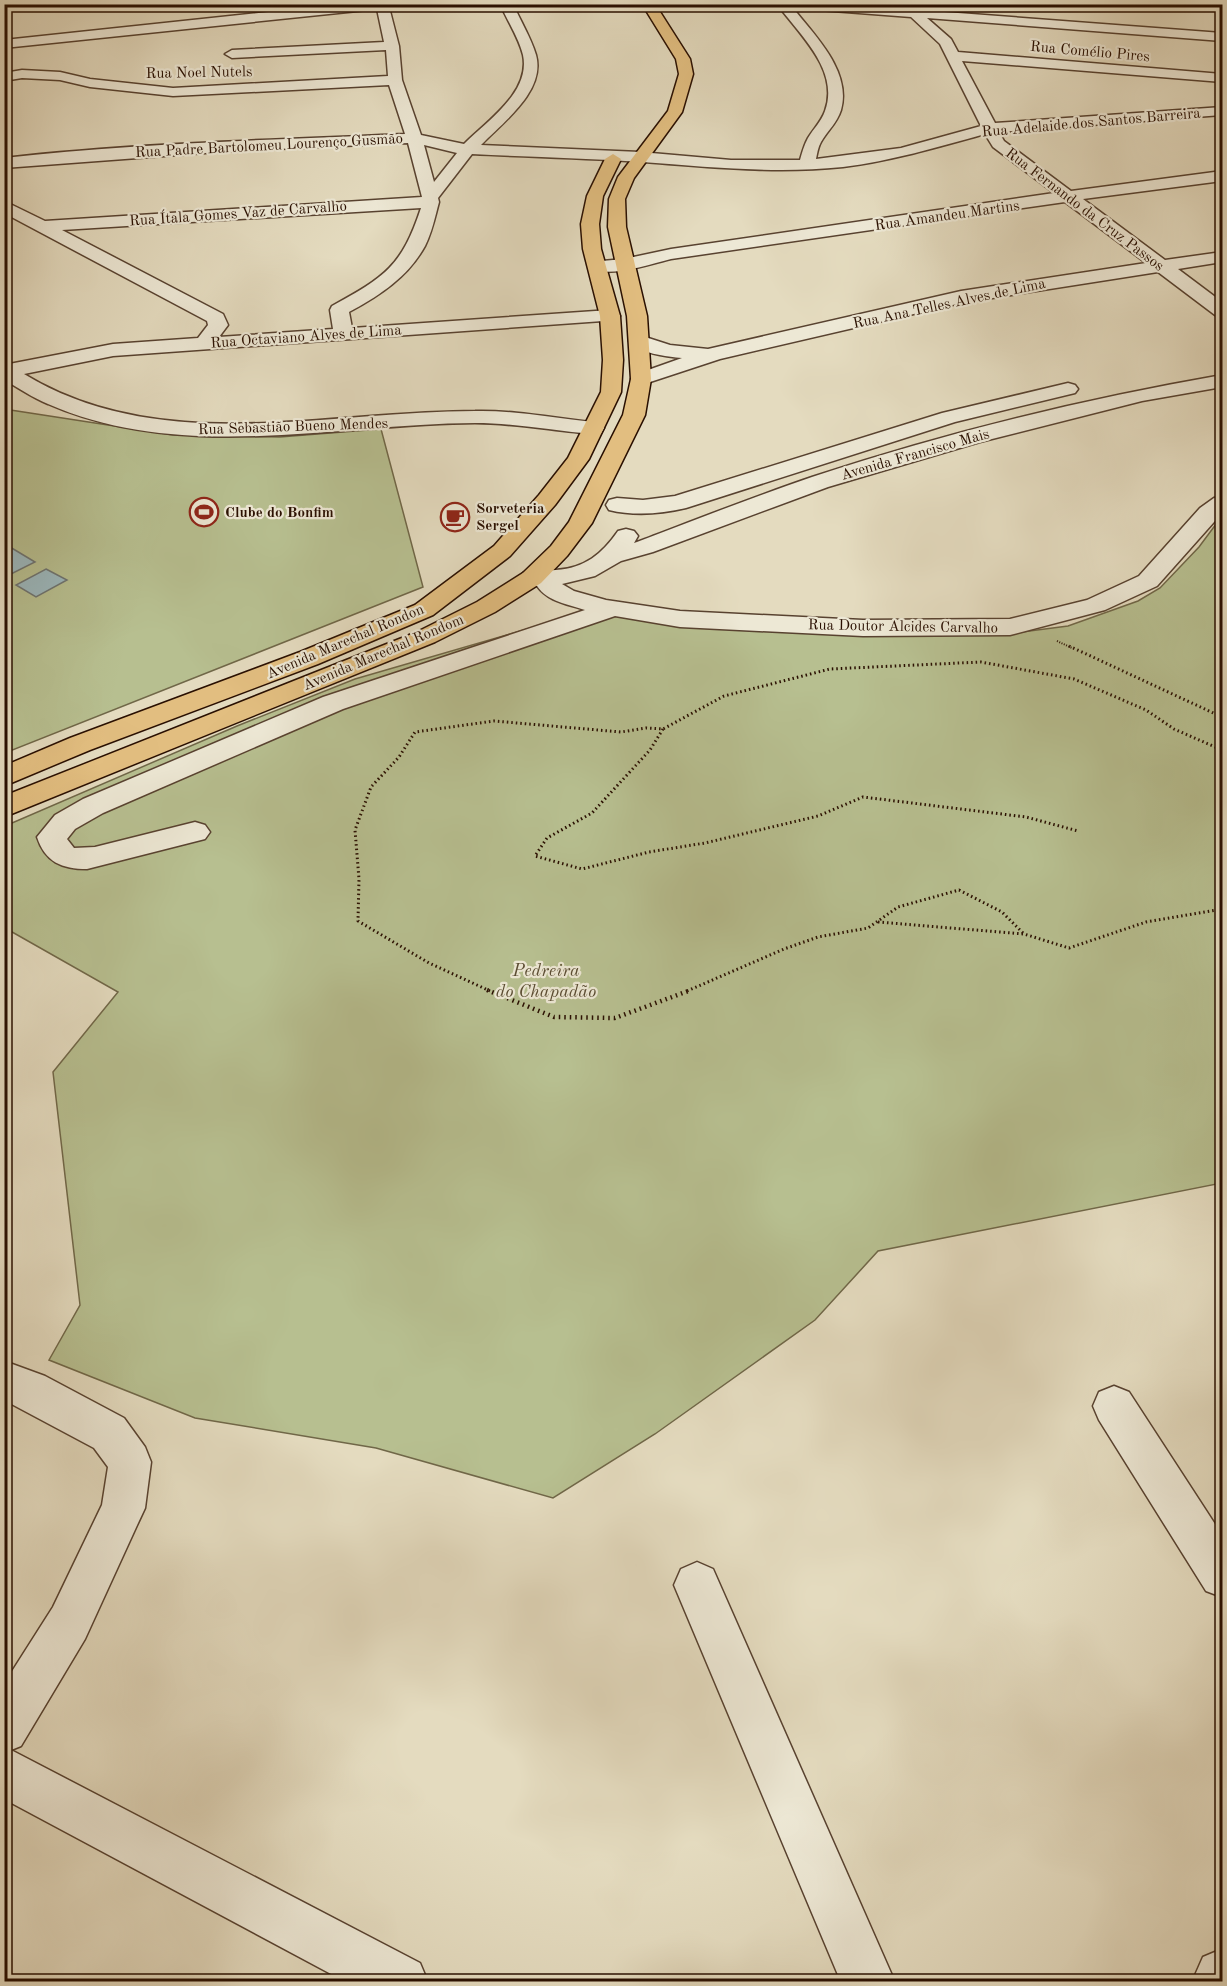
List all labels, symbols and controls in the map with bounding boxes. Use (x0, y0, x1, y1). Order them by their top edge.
street label: Rua Comélio Pires (1029, 40, 1150, 65)
street label: Rua Noel Nutels (146, 65, 253, 82)
street label: Rua Adelaide dos Santos Barreira (981, 106, 1202, 141)
street label: Rua Padre Bartolomeu Lourenço Gusmão (135, 132, 403, 161)
street label: Rua Fernando da Cruz Passos (1002, 146, 1166, 275)
street label: Rua Ítala Gomes Vaz de Carvalho (129, 196, 347, 230)
street label: Rua Amandeu Martins (874, 199, 1021, 234)
street label: Rua Ana Telles Alves de Lima (852, 277, 1048, 332)
street label: Rua Octaviano Alves de Lima (210, 323, 403, 352)
street label: Rua Sebastião Bueno Mendes (198, 417, 388, 438)
street label: Avenida Francisco Mais (839, 427, 991, 484)
sports icon: Clube do Bonfim (188, 496, 220, 528)
cafe icon: Sorveteria Sergel (439, 501, 471, 533)
place label: Sorveteria Sergel (476, 502, 545, 534)
place label: Clube do Bonfim (225, 506, 334, 521)
street label: Avenida Marechal Rondon (265, 602, 426, 682)
street label: Avenida Marechal Rondom (301, 613, 466, 694)
street label: Rua Doutor Alcides Carvalho (808, 618, 998, 637)
park label: Pedreira do Chapadão (496, 962, 596, 1001)

